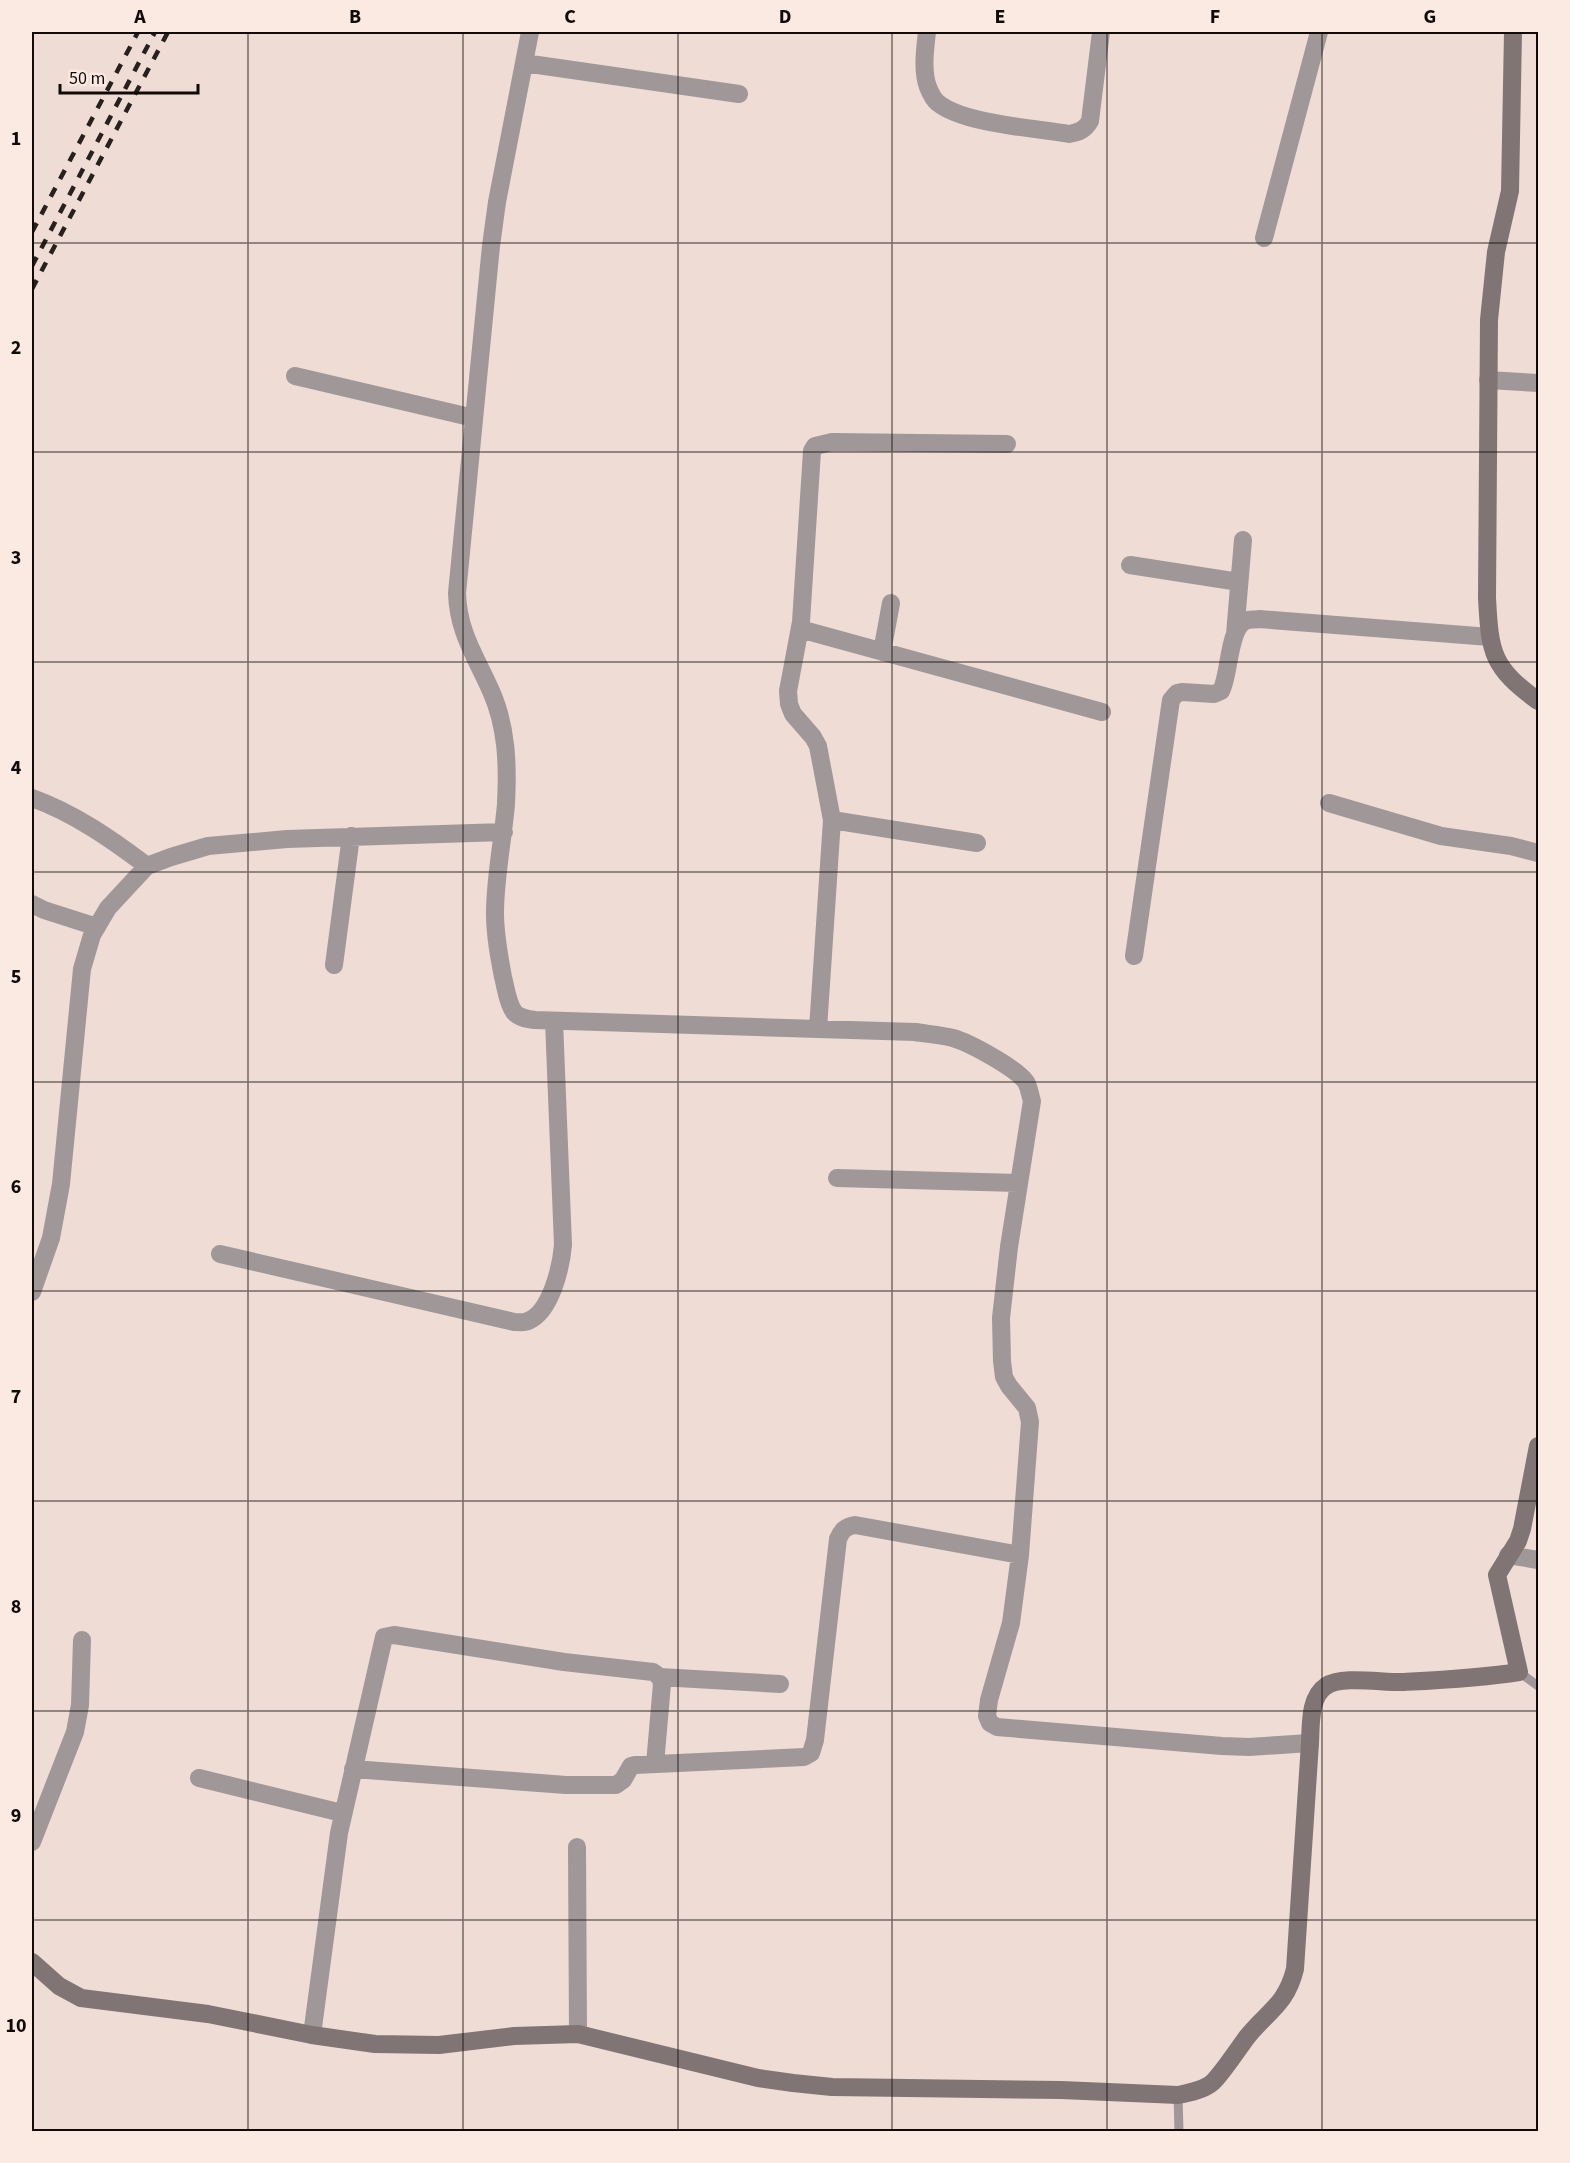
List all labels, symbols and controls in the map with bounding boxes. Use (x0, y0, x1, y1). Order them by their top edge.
text: A (133, 3, 146, 31)
text: B (349, 3, 361, 31)
text: C (564, 3, 576, 31)
text: D (779, 3, 791, 31)
text: E (995, 3, 1005, 31)
text: F (1210, 3, 1220, 31)
text: G (1424, 3, 1436, 31)
scale bar (60, 57, 198, 95)
text: 50 m (69, 66, 105, 91)
text: 1 (11, 125, 21, 153)
text: 2 (11, 334, 21, 362)
text: 3 (11, 544, 21, 572)
text: 4 (11, 754, 22, 782)
text: 5 (11, 963, 21, 991)
text: 6 (11, 1173, 21, 1201)
text: 7 (11, 1383, 21, 1411)
text: 8 (11, 1593, 21, 1621)
text: 9 (11, 1802, 21, 1830)
text: 10 (5, 2012, 27, 2040)

